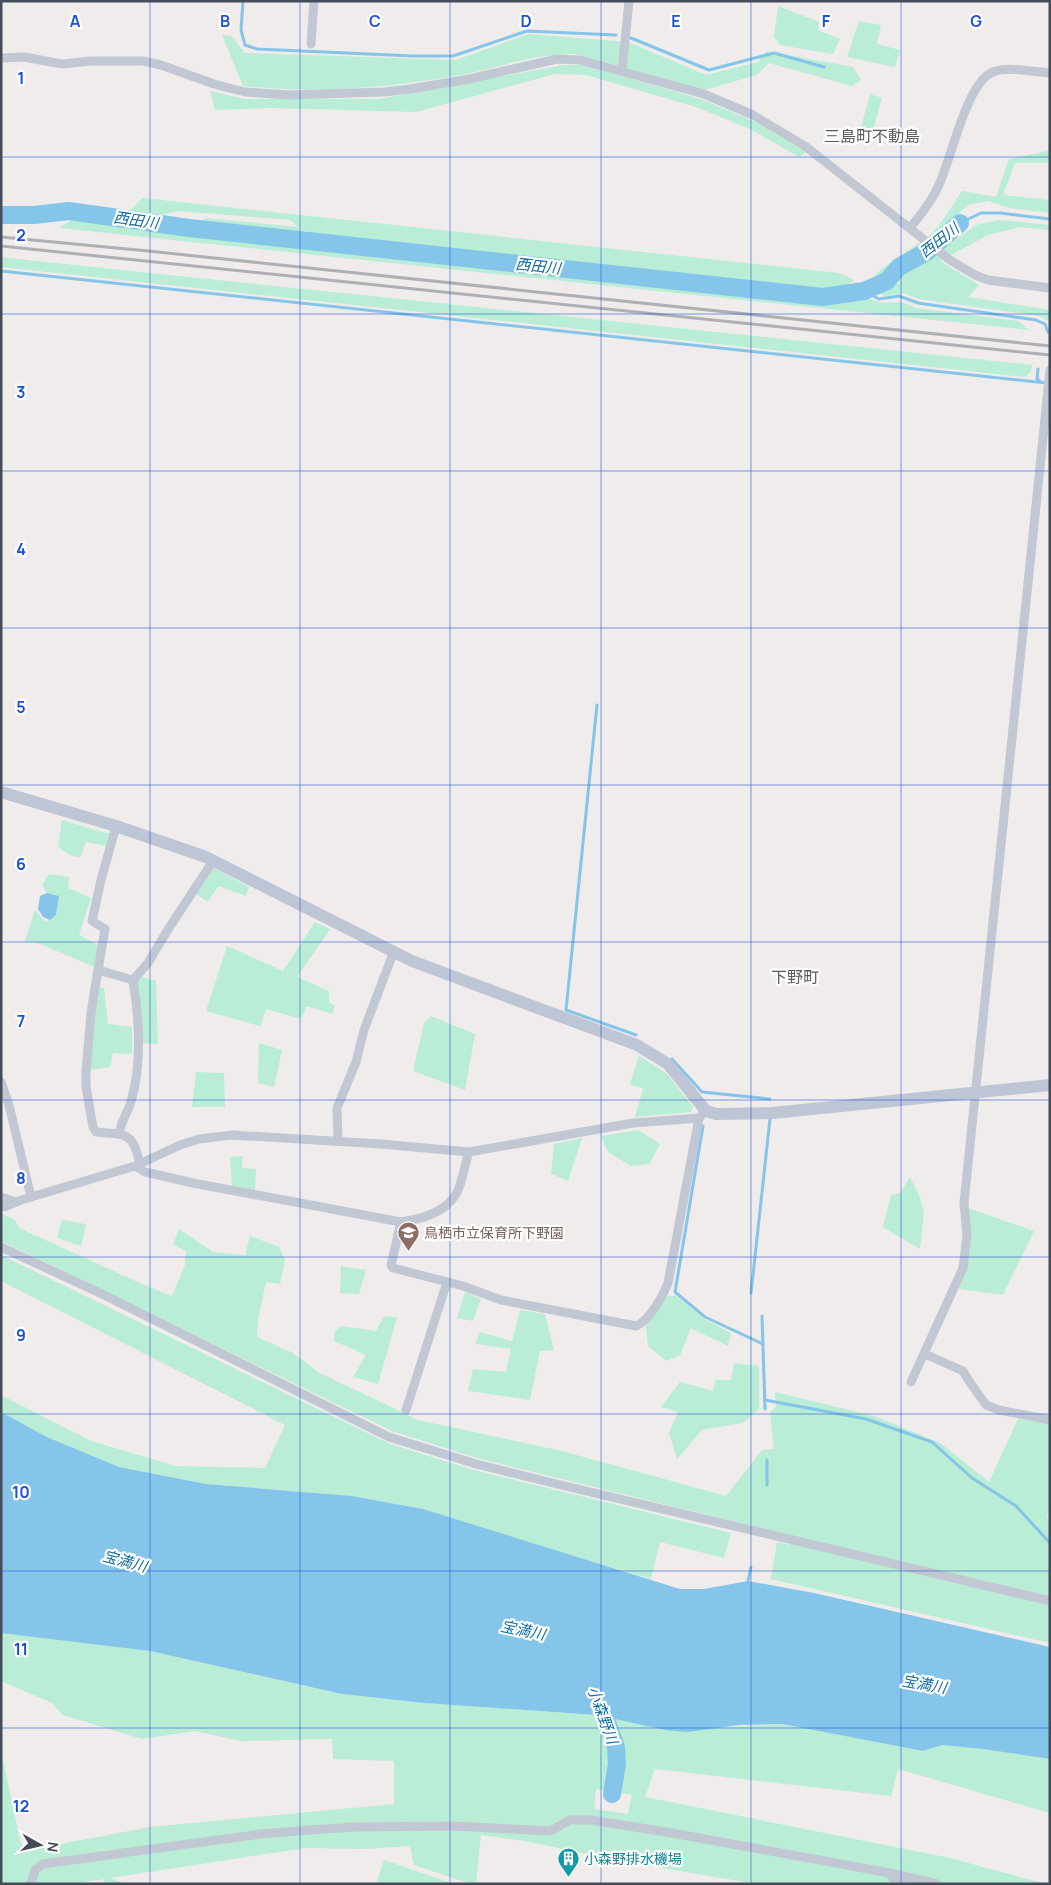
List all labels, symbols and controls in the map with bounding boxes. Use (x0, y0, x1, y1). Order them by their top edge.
text: A (70, 10, 81, 32)
text: B (220, 10, 230, 32)
text: C (369, 10, 381, 32)
text: D (520, 10, 532, 32)
text: E (671, 10, 681, 32)
text: F (822, 10, 831, 32)
text: G (970, 10, 982, 32)
text: 1 (17, 67, 25, 89)
district label: 三島町不動島 (824, 125, 920, 147)
water label: 西田川 (112, 206, 162, 234)
water label: 西田川 (915, 217, 965, 262)
text: 2 (16, 224, 26, 246)
water label: 西田川 (515, 253, 563, 279)
text: 3 (16, 381, 26, 403)
text: 4 (16, 538, 26, 560)
text: 5 (16, 696, 26, 718)
text: 6 (16, 853, 26, 875)
district label: 下野町 (771, 966, 819, 988)
text: 7 (17, 1010, 25, 1032)
text: 8 (16, 1167, 26, 1189)
school or university icon: 鳥栖市立保育所下野園 (396, 1220, 420, 1251)
place label: 鳥栖市立保育所下野園 (424, 1223, 564, 1242)
text: 9 (16, 1324, 26, 1346)
text: 10 (12, 1481, 30, 1503)
water label: 宝満川 (101, 1545, 151, 1577)
water label: 宝満川 (499, 1615, 549, 1645)
text: 11 (14, 1638, 28, 1660)
water label: 宝満川 (900, 1670, 950, 1699)
water label: 小森野川 (583, 1683, 624, 1749)
text: 12 (13, 1795, 29, 1817)
north arrow (15, 1820, 65, 1870)
text: N (43, 1841, 63, 1853)
building icon: 小森野排水機場 (556, 1846, 580, 1877)
place label: 小森野排水機場 (584, 1849, 682, 1868)

